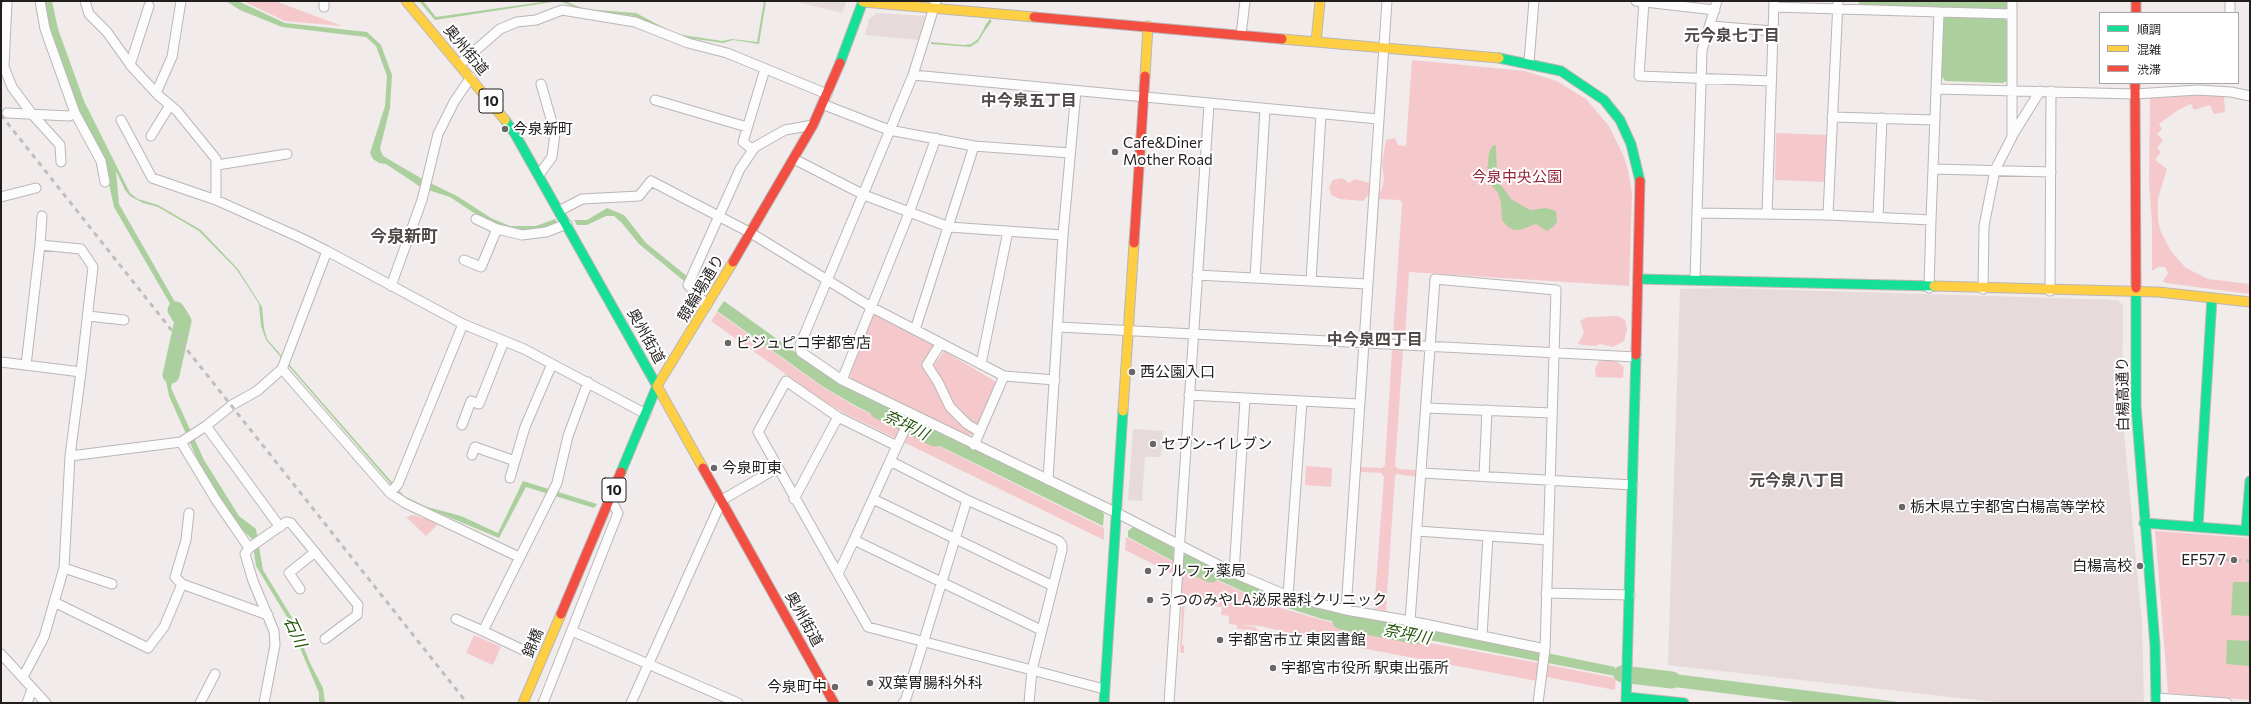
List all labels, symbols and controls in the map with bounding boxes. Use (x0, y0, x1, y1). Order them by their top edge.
legend (2099, 12, 2239, 84)
street label: 奥州街道 (440, 21, 492, 79)
text: 順調 (2137, 22, 2161, 36)
district label: 元今泉七丁目 (1684, 26, 1780, 46)
text: 混雑 (2137, 42, 2161, 56)
text: 渋滞 (2137, 62, 2161, 76)
road number: 10 (479, 89, 503, 113)
district label: 中今泉五丁目 (981, 91, 1077, 111)
place label: 今泉新町 (513, 120, 573, 138)
marker: 今泉新町 (500, 124, 510, 134)
place label: Cafe&Diner Mother Road (1123, 134, 1213, 169)
marker: Cafe&Diner Mother Road (1110, 147, 1120, 157)
park label: 今泉中央公園 (1472, 168, 1562, 186)
district label: 今泉新町 (370, 226, 438, 246)
street label: 競輪場通り (674, 251, 728, 325)
street label: 奥州街道 (624, 305, 668, 367)
district label: 中今泉四丁目 (1327, 330, 1423, 350)
place label: ビジュピコ宇都宮店 (736, 334, 871, 352)
marker: ビジュピコ宇都宮店 (723, 338, 733, 348)
street label: 白楊高通り (2113, 356, 2133, 432)
place label: 西公園入口 (1140, 363, 1215, 381)
marker: 西公園入口 (1127, 367, 1137, 377)
water label: 奈坪川 (880, 406, 932, 444)
place label: セブン-イレブン (1161, 435, 1272, 453)
marker: セブン-イレブン (1148, 439, 1158, 449)
place label: 今泉町東 (722, 459, 782, 477)
marker: 今泉町東 (709, 463, 719, 473)
district label: 元今泉八丁目 (1749, 471, 1845, 491)
road number: 10 (602, 478, 626, 502)
place label: 栃木県立宇都宮白楊高等学校 (1910, 498, 2105, 516)
marker: 栃木県立宇都宮白楊高等学校 (1897, 502, 1907, 512)
place label: EF57 7 (2181, 551, 2226, 569)
marker: EF57 7 (2229, 555, 2239, 565)
place label: 白楊高校 (2072, 557, 2132, 575)
marker: 白楊高校 (2135, 561, 2145, 571)
place label: アルファ薬局 (1156, 562, 1246, 580)
marker: アルファ薬局 (1143, 566, 1153, 576)
street label: 奥州街道 (782, 588, 826, 650)
place label: うつのみやLA泌尿器科クリニック (1158, 591, 1387, 609)
marker: うつのみやLA泌尿器科クリニック (1145, 595, 1155, 605)
water label: 石川 (280, 613, 310, 651)
water label: 奈坪川 (1382, 620, 1432, 648)
street label: 錦橋 (519, 626, 547, 660)
place label: 宇都宮市立 東図書館 (1228, 631, 1366, 649)
marker: 宇都宮市立 東図書館 (1215, 635, 1225, 645)
place label: 宇都宮市役所 駅東出張所 (1281, 659, 1449, 677)
marker: 宇都宮市役所 駅東出張所 (1268, 663, 1278, 673)
place label: 双葉胃腸科外科 (878, 674, 983, 692)
place label: 今泉町中 (767, 678, 827, 696)
marker: 双葉胃腸科外科 (865, 678, 875, 688)
marker: 今泉町中 (830, 682, 840, 692)

